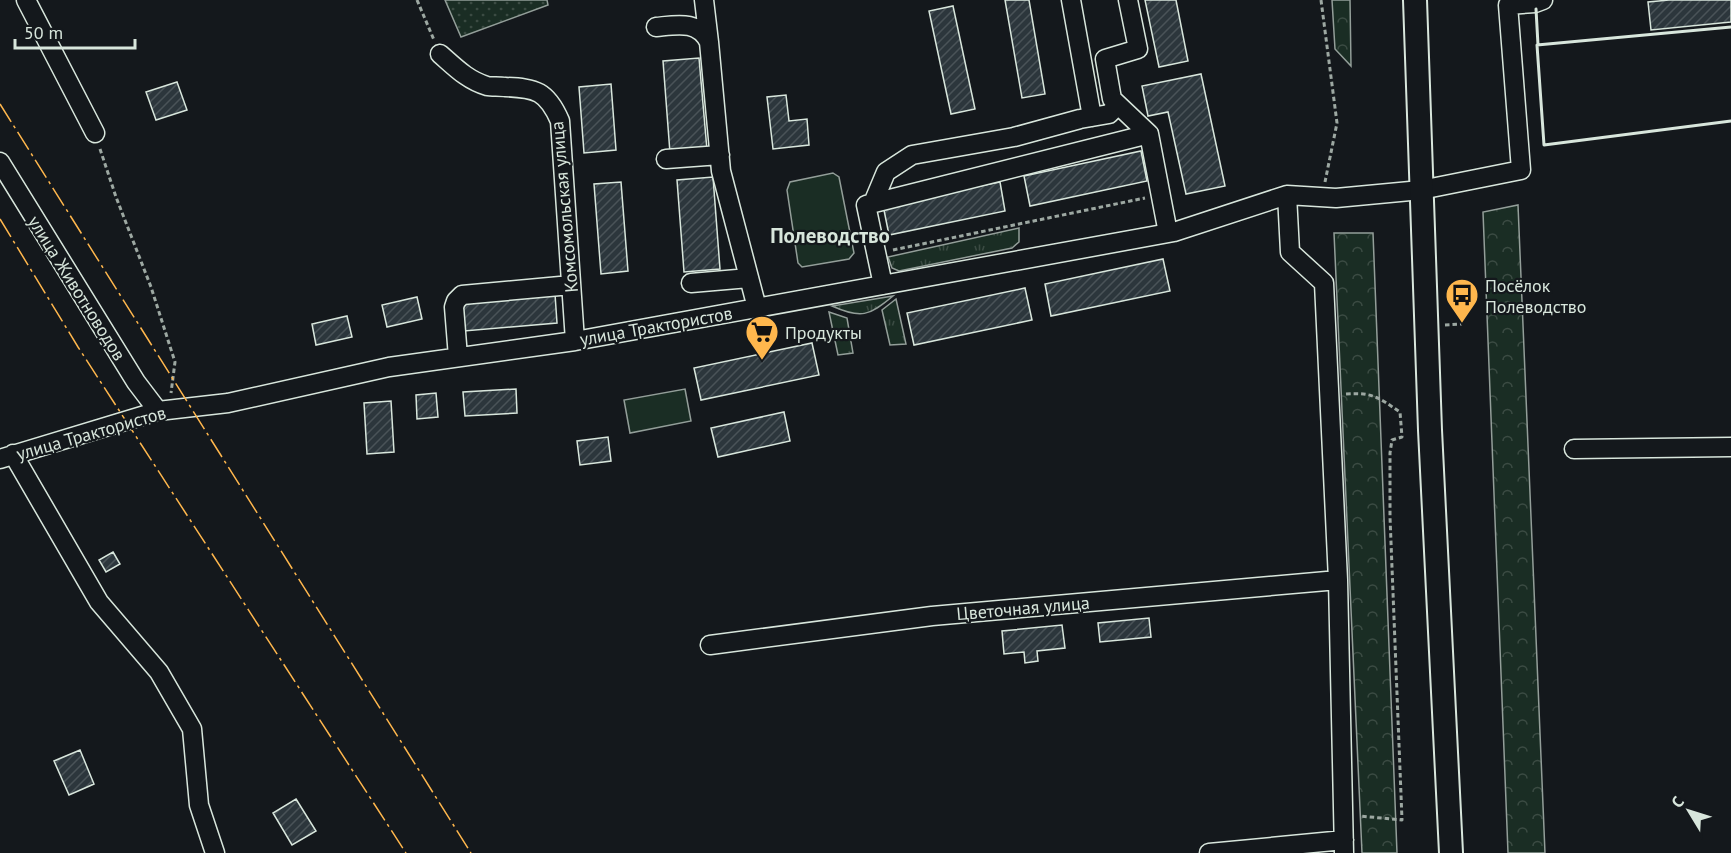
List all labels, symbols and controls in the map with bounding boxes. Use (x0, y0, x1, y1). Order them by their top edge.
scale bar (15, 12, 135, 50)
text: 50 m (24, 21, 63, 44)
street label: Комсомольская улица (545, 121, 583, 293)
street label: улица Животноводов (23, 211, 131, 365)
district label: Полеводство (770, 222, 890, 249)
place label: Посёлок Полеводство (1485, 274, 1586, 318)
bus stop icon: Посёлок Полеводство (1444, 277, 1480, 324)
street label: улица Трактористов (578, 301, 734, 351)
supermarket icon: Продукты (744, 314, 780, 361)
place label: Продукты (785, 321, 862, 344)
street label: улица Трактористов (13, 401, 169, 465)
street label: Цветочная улица (955, 591, 1091, 625)
north arrow (1659, 781, 1719, 841)
text: С (1667, 792, 1688, 811)

